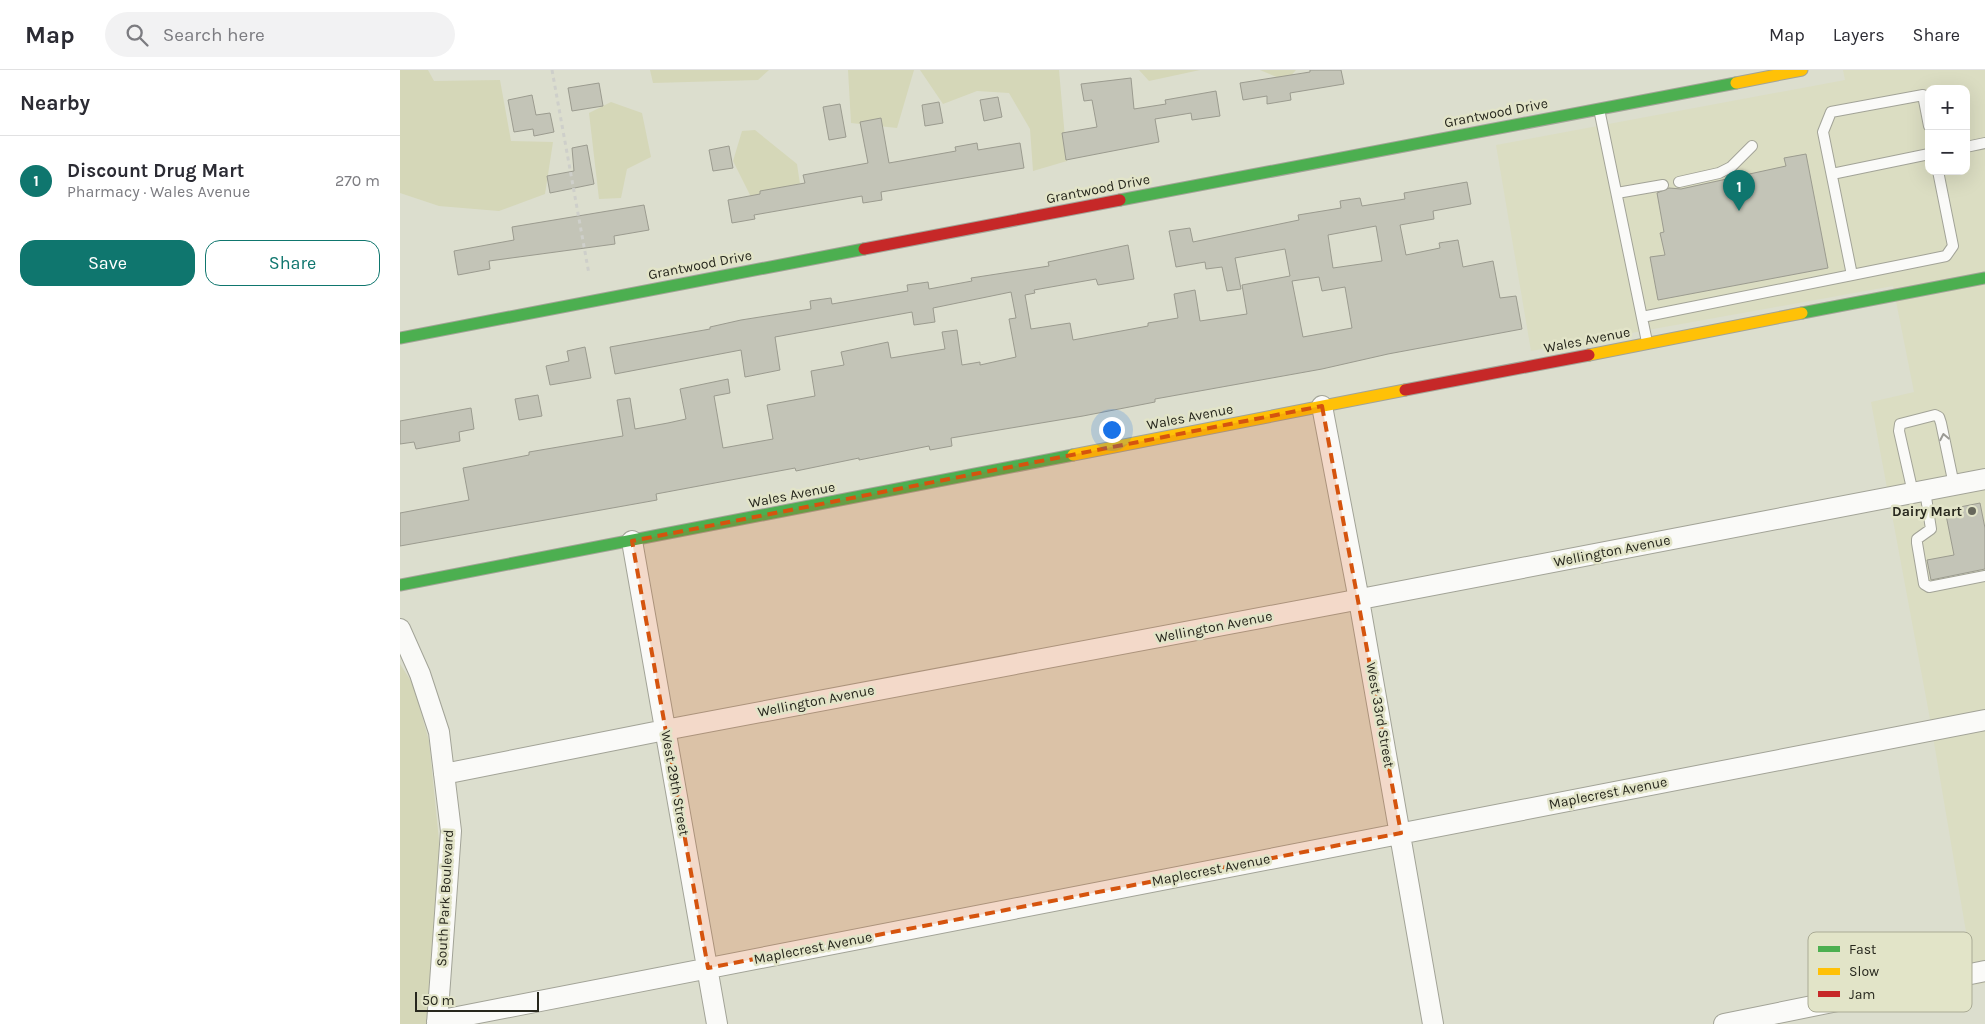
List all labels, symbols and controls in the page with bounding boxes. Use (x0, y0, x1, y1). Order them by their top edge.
search box (105, 12, 455, 57)
text: Map (25, 21, 75, 49)
icon: search (123, 21, 151, 49)
text: Search here (163, 24, 265, 46)
text: Map (1769, 24, 1805, 46)
text: Layers (1833, 24, 1885, 46)
text: Share (1913, 24, 1960, 46)
map controls (1925, 85, 1970, 175)
button: + (1925, 85, 1970, 130)
text: Nearby (20, 91, 90, 115)
street label: Grantwood Drive (1443, 95, 1549, 131)
button: − (1925, 130, 1970, 175)
text: Discount Drug Mart (67, 160, 244, 182)
pin: 1 (1723, 170, 1755, 211)
text: 1 (33, 171, 39, 190)
text: 270 m (335, 171, 380, 190)
street label: Grantwood Drive (1045, 171, 1151, 207)
text: Pharmacy · Wales Avenue (67, 182, 250, 201)
button: Save (20, 240, 195, 286)
button: Share (205, 240, 380, 286)
street label: Grantwood Drive (647, 247, 753, 283)
street label: Wales Avenue (1542, 323, 1632, 357)
street label: Wales Avenue (1145, 400, 1235, 434)
your location (1099, 417, 1125, 443)
one-way arrow (1940, 433, 1950, 442)
street label: Wales Avenue (747, 478, 837, 512)
place label: Dairy Mart (1892, 503, 1962, 520)
marker: Dairy Mart (1966, 505, 1978, 517)
street label: Wellington Avenue (1552, 531, 1672, 571)
street label: Wellington Avenue (1154, 607, 1274, 647)
street label: West 33rd Street (1362, 661, 1398, 769)
street label: Wellington Avenue (756, 681, 876, 721)
street label: West 29th Street (657, 729, 693, 837)
street label: Maplecrest Avenue (1547, 773, 1669, 813)
street label: South Park Boulevard (433, 829, 457, 967)
street label: Maplecrest Avenue (1150, 850, 1272, 890)
street label: Maplecrest Avenue (752, 928, 874, 968)
legend (1808, 932, 1972, 1012)
text: Fast (1849, 941, 1876, 958)
text: Slow (1849, 963, 1879, 980)
text: Jam (1849, 986, 1875, 1003)
scale bar (415, 989, 539, 1012)
text: 50 m (422, 992, 455, 1009)

